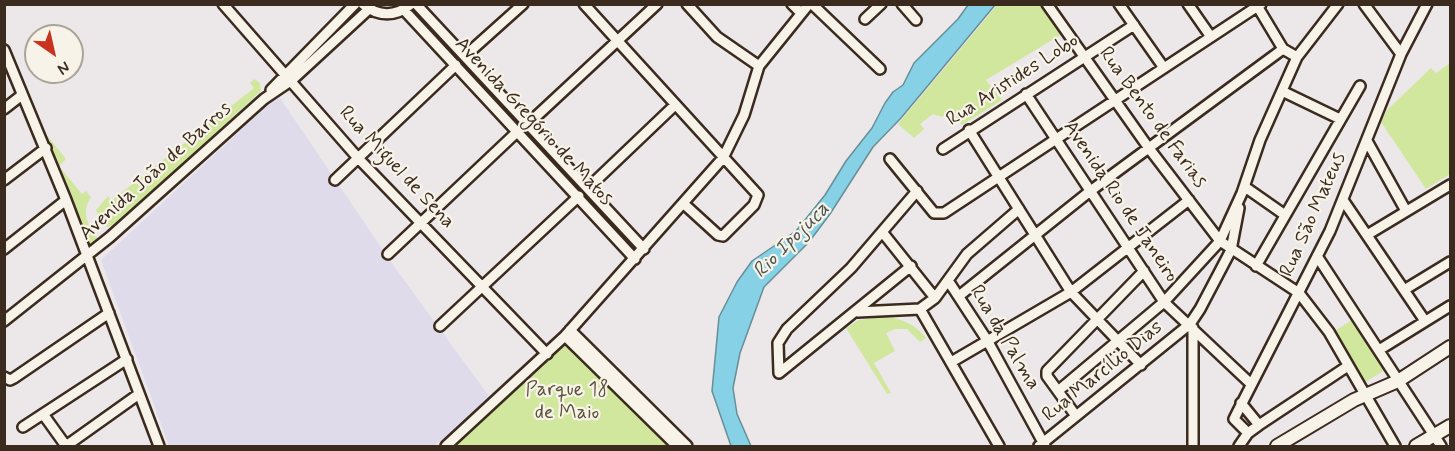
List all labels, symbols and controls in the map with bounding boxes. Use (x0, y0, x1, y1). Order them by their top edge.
north arrow (24, 24, 84, 84)
street label: Rua Aristides Lobo (942, 29, 1084, 133)
street label: Avenida Gregório de Matos (449, 33, 617, 211)
street label: Rua Bento de Farias (1093, 43, 1211, 193)
text: N (53, 56, 74, 79)
street label: Avenida João de Barros (75, 97, 237, 247)
street label: Rua Miguel de Sena (333, 102, 459, 234)
street label: Avenida Rio de Janeiro (1057, 117, 1183, 287)
street label: Rua São Mateus (1276, 149, 1352, 281)
water label: Rio Ipojuca (748, 197, 836, 285)
street label: Rua da Palma (963, 281, 1045, 395)
street label: Rua Marcílio Dias (1038, 316, 1168, 428)
park label: Parque 18 de Maio (526, 379, 608, 426)

